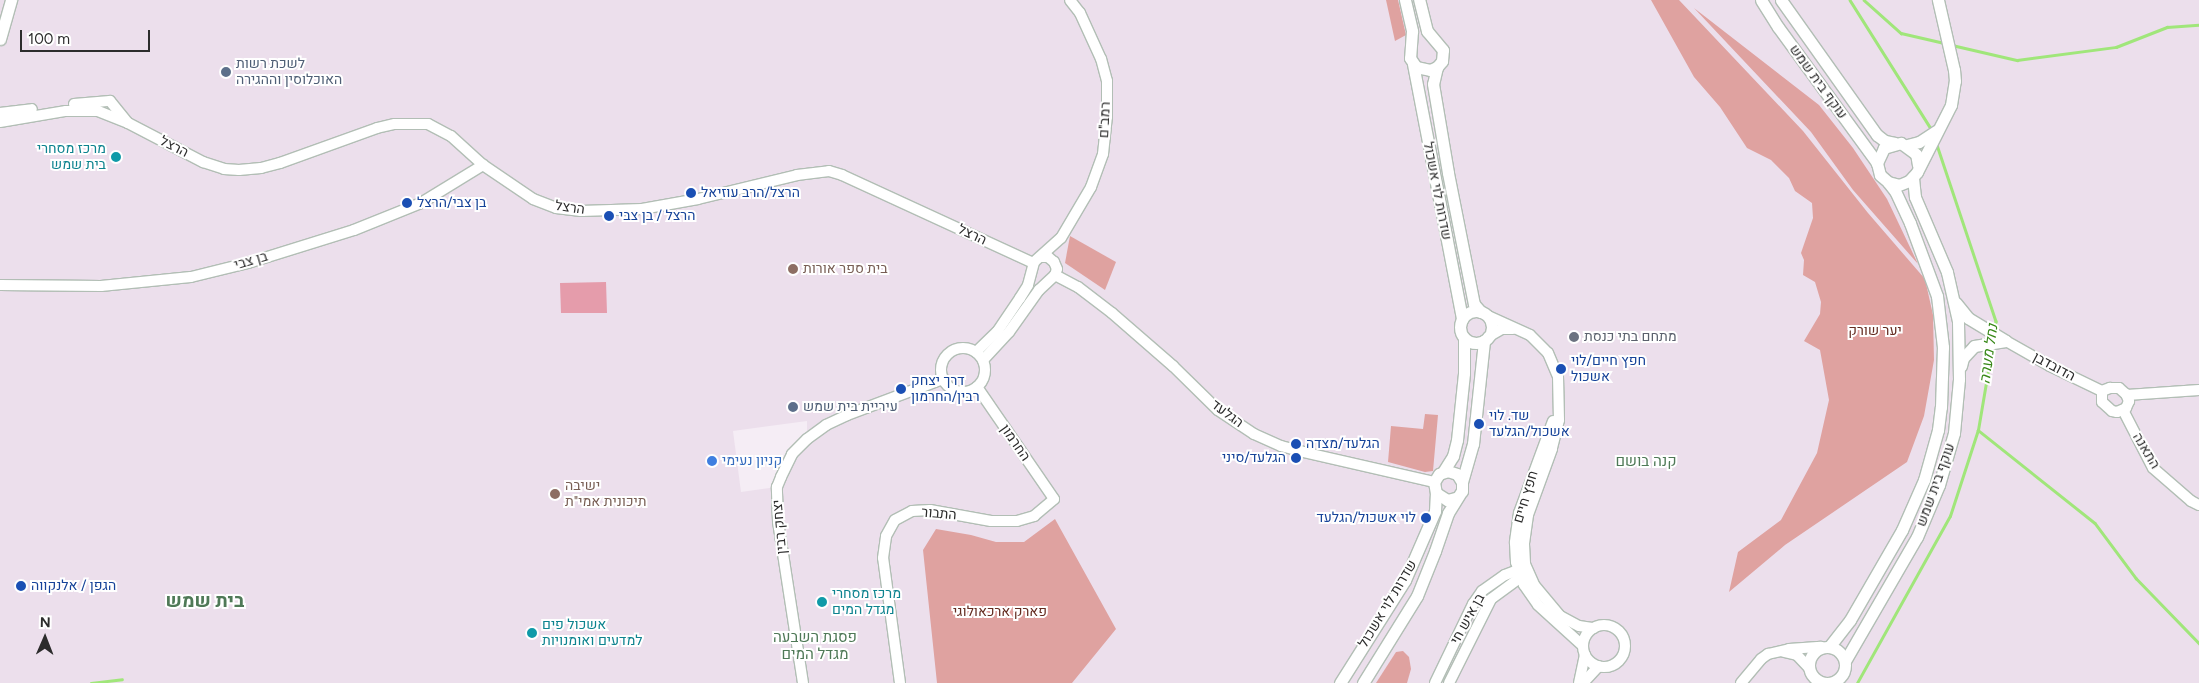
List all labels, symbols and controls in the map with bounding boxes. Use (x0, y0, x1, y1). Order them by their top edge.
scale bar (22, 20, 152, 52)
text: 100 m (28, 30, 70, 48)
street label: עוקף בית שמש (1785, 42, 1851, 122)
place label: לשכת רשות האוכלוסין וההגירה (236, 56, 342, 88)
marker: לשכת רשות האוכלוסין וההגירה (220, 66, 232, 78)
street label: רמב"ם (1096, 101, 1114, 139)
street label: הרצל (157, 133, 191, 161)
place label: מרכז מסחרי בית שמש (37, 141, 106, 174)
street label: שדרות לוי אשכול (1419, 141, 1455, 241)
marker: מרכז מסחרי בית שמש (110, 151, 122, 163)
place label: הרצל/הרב עוזיאל (701, 185, 800, 201)
marker: הרצל/הרב עוזיאל (685, 187, 697, 199)
place label: בן צבי/הרצל (417, 195, 486, 211)
marker: בן צבי/הרצל (401, 197, 413, 209)
street label: הרצל (554, 198, 586, 218)
place label: הרצל / בן צבי (619, 208, 695, 224)
marker: הרצל / בן צבי (603, 210, 615, 222)
street label: הרצל (955, 221, 989, 249)
street label: בן צבי (232, 248, 270, 274)
place label: בית ספר אורות (803, 261, 888, 277)
marker: בית ספר אורות (787, 263, 799, 275)
park label: יער שורק (1848, 323, 1902, 339)
water label: נחל מערה (1976, 323, 2002, 385)
place label: מתחם בתי כנסת (1584, 329, 1677, 345)
marker: מתחם בתי כנסת (1568, 331, 1580, 343)
street label: הדובדבן (2030, 349, 2078, 385)
place label: חפץ חיים/לוי אשכול (1571, 353, 1646, 386)
marker: חפץ חיים/לוי אשכול (1555, 363, 1567, 375)
place label: דרך יצחק רבין/החרמון (911, 373, 980, 406)
marker: דרך יצחק רבין/החרמון (895, 383, 907, 395)
street label: הגלעד (1207, 396, 1247, 432)
place label: עיריית בית שמש (803, 399, 898, 415)
marker: עיריית בית שמש (787, 401, 799, 413)
place label: שד. לוי אשכול/הגלעד (1489, 408, 1570, 441)
marker: שד. לוי אשכול/הגלעד (1473, 418, 1485, 430)
street label: החרמון (996, 422, 1034, 464)
street label: התאנה (2129, 430, 2163, 472)
place label: הגלעד/מצדה (1306, 436, 1380, 452)
marker: הגלעד/מצדה (1290, 438, 1302, 450)
street label: עוקף בית שמש (1913, 441, 1959, 529)
place label: הגלעד/סיני (1222, 450, 1286, 466)
marker: הגלעד/סיני (1290, 452, 1302, 464)
place label: קניון נעימי (722, 453, 782, 469)
district label: קנה בושם (1615, 453, 1677, 471)
marker: קניון נעימי (706, 455, 718, 467)
street label: חפץ חיים (1510, 469, 1542, 525)
place label: ישיבה תיכונית אמי"ת (565, 478, 646, 511)
marker: ישיבה תיכונית אמי"ת (549, 488, 561, 500)
street label: יצחק רבין (769, 499, 791, 555)
street label: התבור (921, 504, 957, 524)
place label: לוי אשכול/הגלעד (1316, 510, 1416, 526)
marker: לוי אשכול/הגלעד (1420, 512, 1432, 524)
street label: שדרות לוי אשכול (1355, 557, 1421, 651)
place label: הגפן / אלנקווה (31, 578, 116, 594)
marker: הגפן / אלנקווה (15, 580, 27, 592)
place label: מרכז מסחרי מגדל המים (832, 586, 901, 618)
district label: בית שמש (166, 590, 244, 612)
street label: בן איש חי (1447, 591, 1489, 647)
marker: מרכז מסחרי מגדל המים (816, 596, 828, 608)
park label: פארק ארכאולוגי (953, 604, 1047, 620)
north arrow (20, 613, 70, 663)
text: N (40, 614, 51, 631)
place label: אשכול פים למדעים ואומנויות (542, 617, 642, 650)
marker: אשכול פים למדעים ואומנויות (526, 627, 538, 639)
district label: פסגת השבעה מגדל המים (773, 628, 857, 663)

